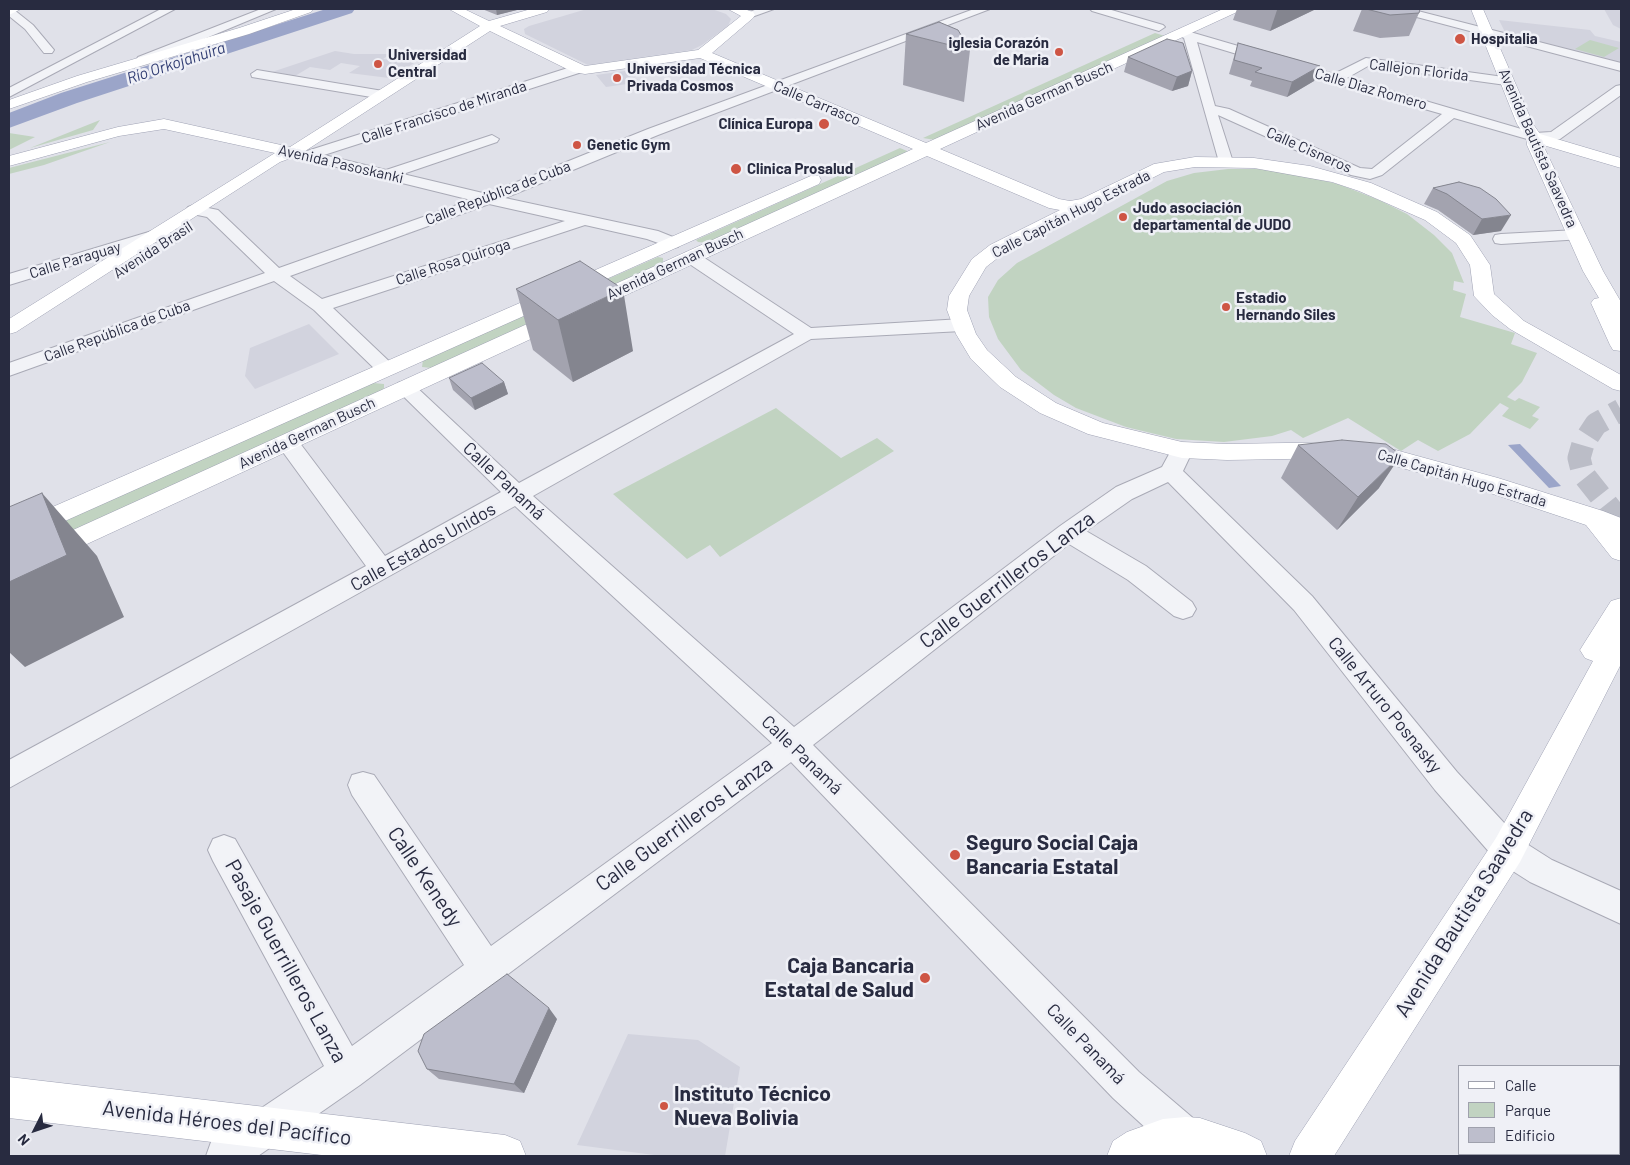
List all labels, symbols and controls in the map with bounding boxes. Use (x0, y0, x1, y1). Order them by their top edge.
place label: Hospitalia (1471, 30, 1538, 48)
marker: Hospitalia (1453, 32, 1467, 46)
place label: iglesia Corazón de Maria (948, 34, 1049, 69)
water label: Río Orkojahuira (124, 38, 228, 88)
place label: Universidad Central (388, 46, 467, 81)
marker: iglesia Corazón de Maria (1053, 46, 1065, 58)
street label: Callejon Florida (1368, 55, 1470, 85)
marker: Universidad Central (372, 58, 384, 70)
street label: Avenida German Busch (973, 58, 1115, 134)
place label: Universidad Técnica Privada Cosmos (627, 60, 761, 95)
street label: Calle Diaz Romero (1313, 64, 1429, 114)
street label: Avenida Bautista Saavedra (1495, 66, 1581, 230)
marker: Universidad Técnica Privada Cosmos (611, 72, 623, 84)
street label: Calle Francisco de Miranda (359, 77, 529, 147)
street label: Calle Carrasco (771, 77, 863, 129)
place label: Clínica Europa (718, 115, 813, 133)
marker: Clínica Europa (817, 117, 831, 131)
street label: Calle Cisneros (1264, 123, 1354, 177)
place label: Genetic Gym (587, 136, 670, 154)
marker: Genetic Gym (571, 139, 583, 151)
street label: Avenida Pasoskanki (277, 141, 405, 187)
street label: Calle República de Cuba (423, 157, 573, 229)
place label: Clinica Prosalud (747, 160, 853, 178)
marker: Clinica Prosalud (729, 162, 743, 176)
street label: Calle Capitán Hugo Estrada (989, 166, 1153, 262)
place label: Judo asociación departamental de JUDO (1133, 199, 1291, 234)
marker: Judo asociación departamental de JUDO (1117, 211, 1129, 223)
street label: Avenida Brasil (110, 218, 196, 282)
street label: Avenida German Busch (604, 224, 746, 304)
street label: Calle Rosa Quiroga (393, 235, 513, 289)
street label: Calle Paraguay (27, 238, 123, 282)
place label: Estadio Hernando Siles (1236, 289, 1336, 324)
street label: Calle República de Cuba (41, 296, 193, 366)
marker: Estadio Hernando Siles (1220, 301, 1232, 313)
street label: Avenida German Busch (236, 393, 378, 473)
street label: Calle Panamá (459, 438, 549, 524)
street label: Calle Capitán Hugo Estrada (1375, 445, 1549, 511)
street label: Calle Estados Unidos (347, 498, 499, 596)
street label: Calle Guerrilleros Lanza (915, 506, 1099, 654)
street label: Calle Arturo Posnasky (1323, 633, 1447, 777)
street label: Calle Panamá (757, 711, 847, 799)
street label: Calle Guerrilleros Lanza (591, 751, 777, 897)
street label: Avenida Bautista Saavedra (1389, 804, 1539, 1022)
street label: Calle Kenedy (382, 822, 468, 932)
place label: Seguro Social Caja Bancaria Estatal (966, 830, 1138, 880)
marker: Seguro Social Caja Bancaria Estatal (948, 848, 962, 862)
street label: Pasaje Guerrilleros Lanza (220, 855, 352, 1067)
place label: Caja Bancaria Estatal de Salud (765, 953, 914, 1003)
marker: Caja Bancaria Estatal de Salud (918, 971, 932, 985)
street label: Calle Panamá (1042, 999, 1130, 1089)
legend (1458, 1065, 1620, 1155)
text: Calle (1505, 1076, 1537, 1094)
place label: Instituto Técnico Nueva Bolivia (674, 1081, 831, 1131)
street label: Avenida Héroes del Pacífico (101, 1095, 353, 1151)
marker: Instituto Técnico Nueva Bolivia (658, 1100, 670, 1112)
text: Parque (1505, 1101, 1551, 1119)
north arrow (10, 1105, 60, 1155)
text: Edificio (1505, 1126, 1555, 1144)
text: N (14, 1131, 33, 1149)

